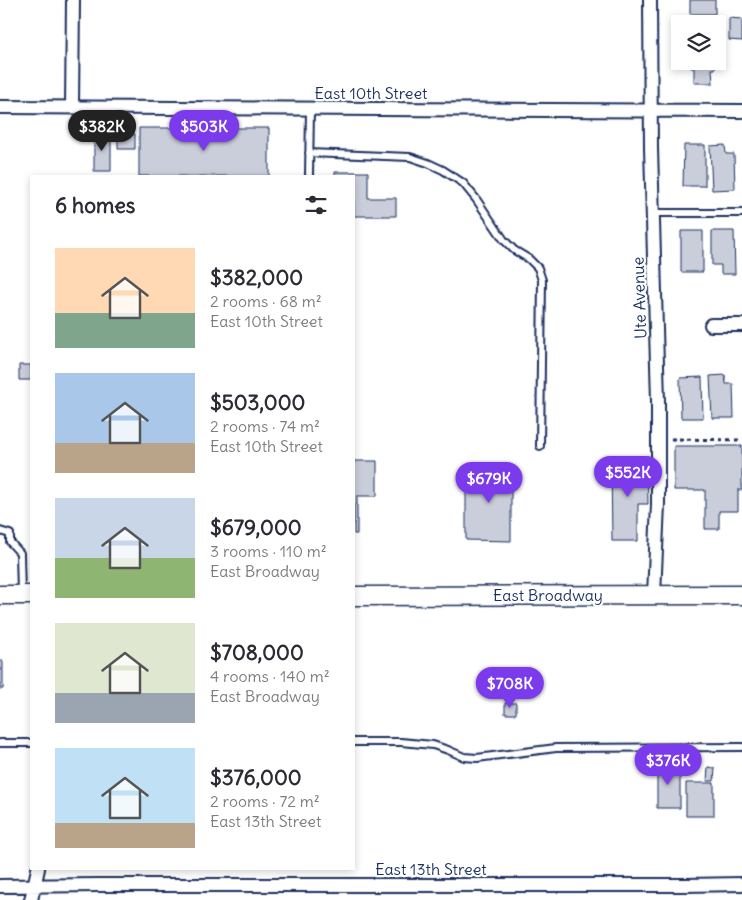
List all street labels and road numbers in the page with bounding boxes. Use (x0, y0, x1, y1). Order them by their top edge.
street label: East 10th Street (315, 83, 428, 103)
street label: Ute Avenue (628, 257, 650, 339)
street label: East Broadway (493, 585, 603, 605)
street label: East 13th Street (375, 859, 487, 879)

